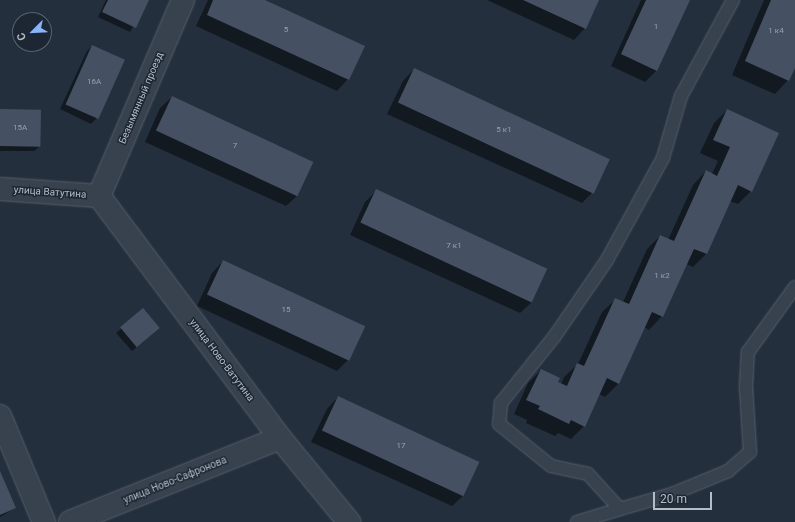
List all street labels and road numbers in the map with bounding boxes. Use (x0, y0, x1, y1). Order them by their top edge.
street label: Безымянный проезд (116, 50, 166, 146)
street label: улица Ватутина (13, 183, 87, 201)
street label: улица Ново-Ватутина (187, 316, 257, 404)
street label: улица Ново-Сафронова (122, 454, 228, 506)

